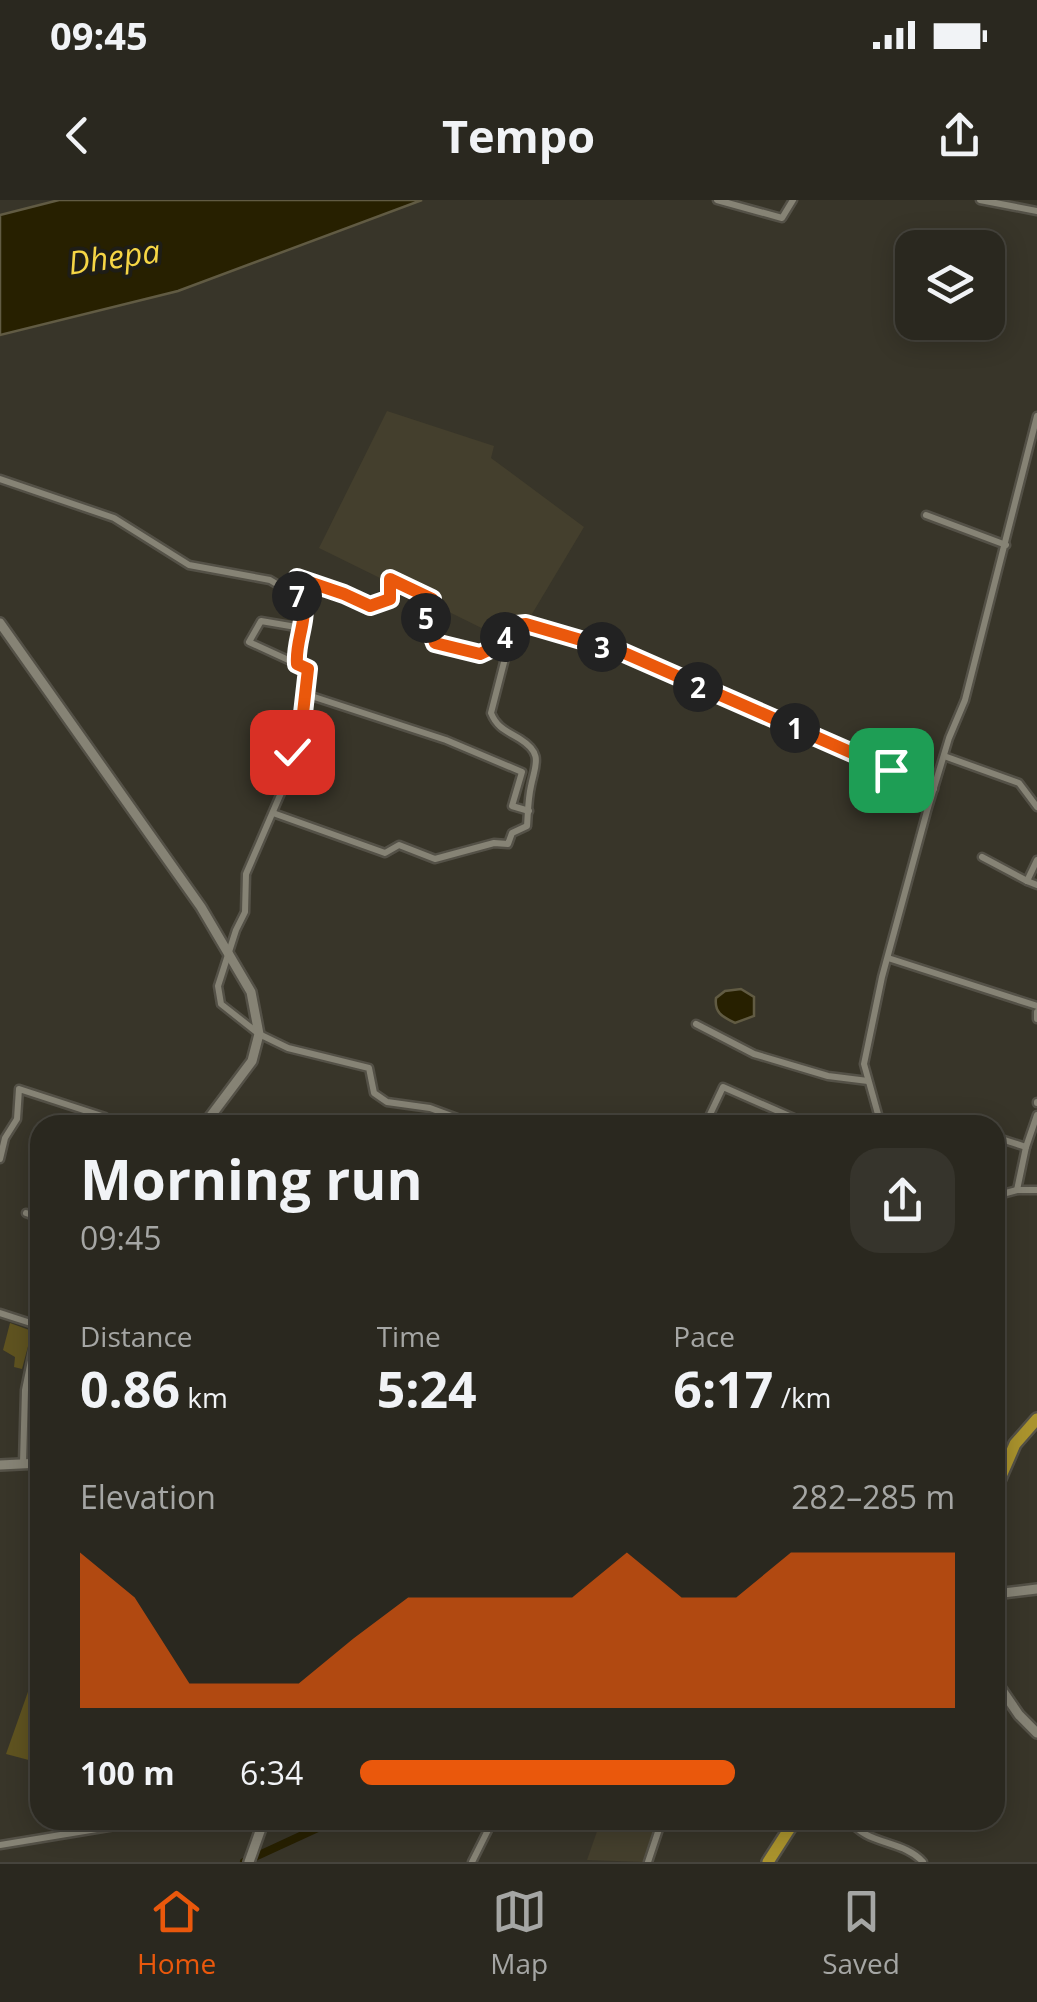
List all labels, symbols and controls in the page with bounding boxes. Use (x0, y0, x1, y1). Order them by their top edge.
text: 09:45 (50, 9, 148, 61)
text: Tempo (442, 105, 595, 166)
icon: back (50, 108, 105, 163)
icon: share (932, 108, 987, 163)
water label: Dhepa (65, 228, 163, 284)
map controls (895, 230, 1005, 340)
button: layers (895, 230, 1005, 340)
pin: 7 (272, 571, 322, 621)
text: 7 (289, 577, 305, 615)
pin: 5 (401, 593, 451, 643)
text: 5 (418, 599, 434, 637)
pin: 4 (480, 612, 530, 662)
text: 4 (497, 618, 513, 656)
pin: 3 (577, 622, 627, 672)
text: 3 (594, 628, 610, 666)
pin: 2 (673, 662, 723, 712)
text: 2 (690, 668, 706, 706)
pin: 1 (770, 703, 820, 753)
text: 1 (787, 709, 803, 747)
pin (250, 710, 335, 795)
icon: check (265, 725, 320, 780)
pin (849, 728, 934, 813)
icon: arrive (864, 743, 919, 798)
text: Morning run (80, 1141, 423, 1216)
button: share (850, 1148, 955, 1253)
text: 09:45 (80, 1216, 162, 1259)
text: Distance (80, 1317, 193, 1355)
text: Time (377, 1317, 441, 1355)
text: Pace (673, 1317, 735, 1355)
text: 0.86 (80, 1355, 180, 1423)
text: 5:24 (377, 1355, 477, 1423)
text: 6:17 (673, 1355, 773, 1423)
text: km (180, 1378, 228, 1416)
text: /km (773, 1378, 832, 1416)
text: Elevation (80, 1475, 216, 1518)
text: 282–285 m (791, 1475, 955, 1518)
text: 100 m (80, 1751, 175, 1794)
text: 6:34 (240, 1751, 303, 1794)
tab: Home (137, 1884, 216, 1982)
tab: Map (490, 1884, 548, 1982)
tab: Saved (822, 1884, 900, 1982)

